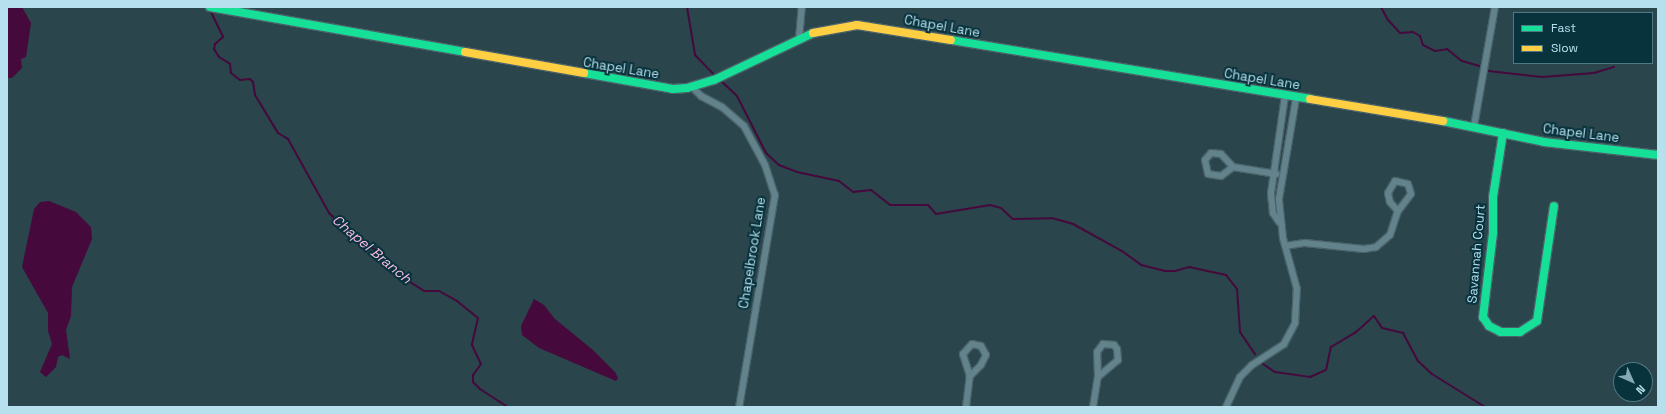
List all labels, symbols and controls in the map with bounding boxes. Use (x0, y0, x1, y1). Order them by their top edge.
legend (1513, 12, 1653, 64)
street label: Chapel Lane (903, 13, 981, 41)
text: Fast (1551, 20, 1576, 36)
text: Slow (1551, 40, 1578, 56)
street label: Chapel Lane (582, 55, 660, 83)
street label: Chapel Lane (1223, 66, 1301, 94)
street label: Chapel Lane (1542, 122, 1620, 146)
street label: Chapelbrook Lane (736, 196, 770, 310)
street label: Savannah Court (1465, 204, 1489, 304)
water label: Chapel Branch (329, 211, 415, 287)
north arrow (1613, 362, 1653, 402)
text: N (1633, 382, 1648, 397)

